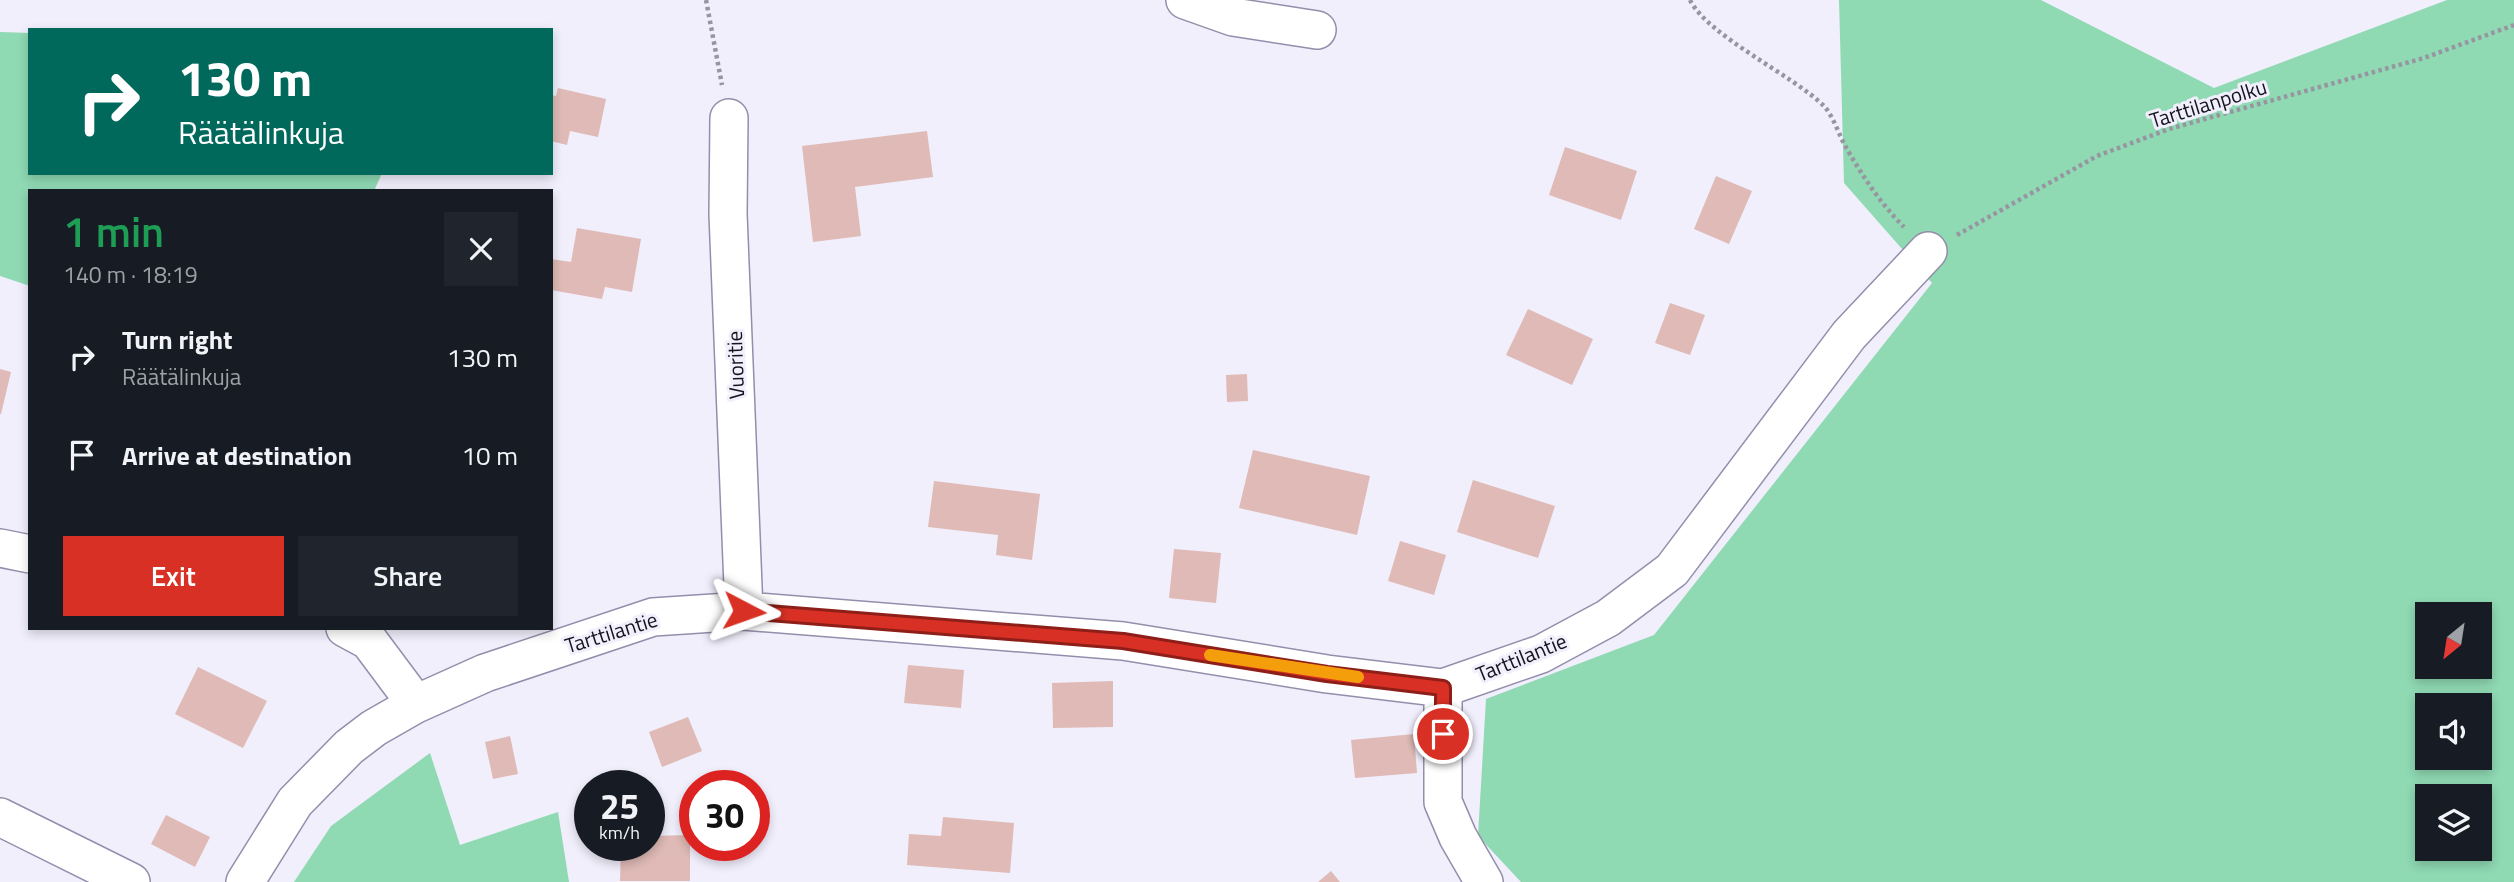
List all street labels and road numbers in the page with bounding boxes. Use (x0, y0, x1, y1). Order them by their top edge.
street label: Tarttilanpolku (2145, 70, 2271, 136)
street label: Vuoritie (718, 330, 752, 400)
street label: Tarttilantie (561, 603, 661, 661)
street label: Tarttilantie (1471, 624, 1571, 690)

